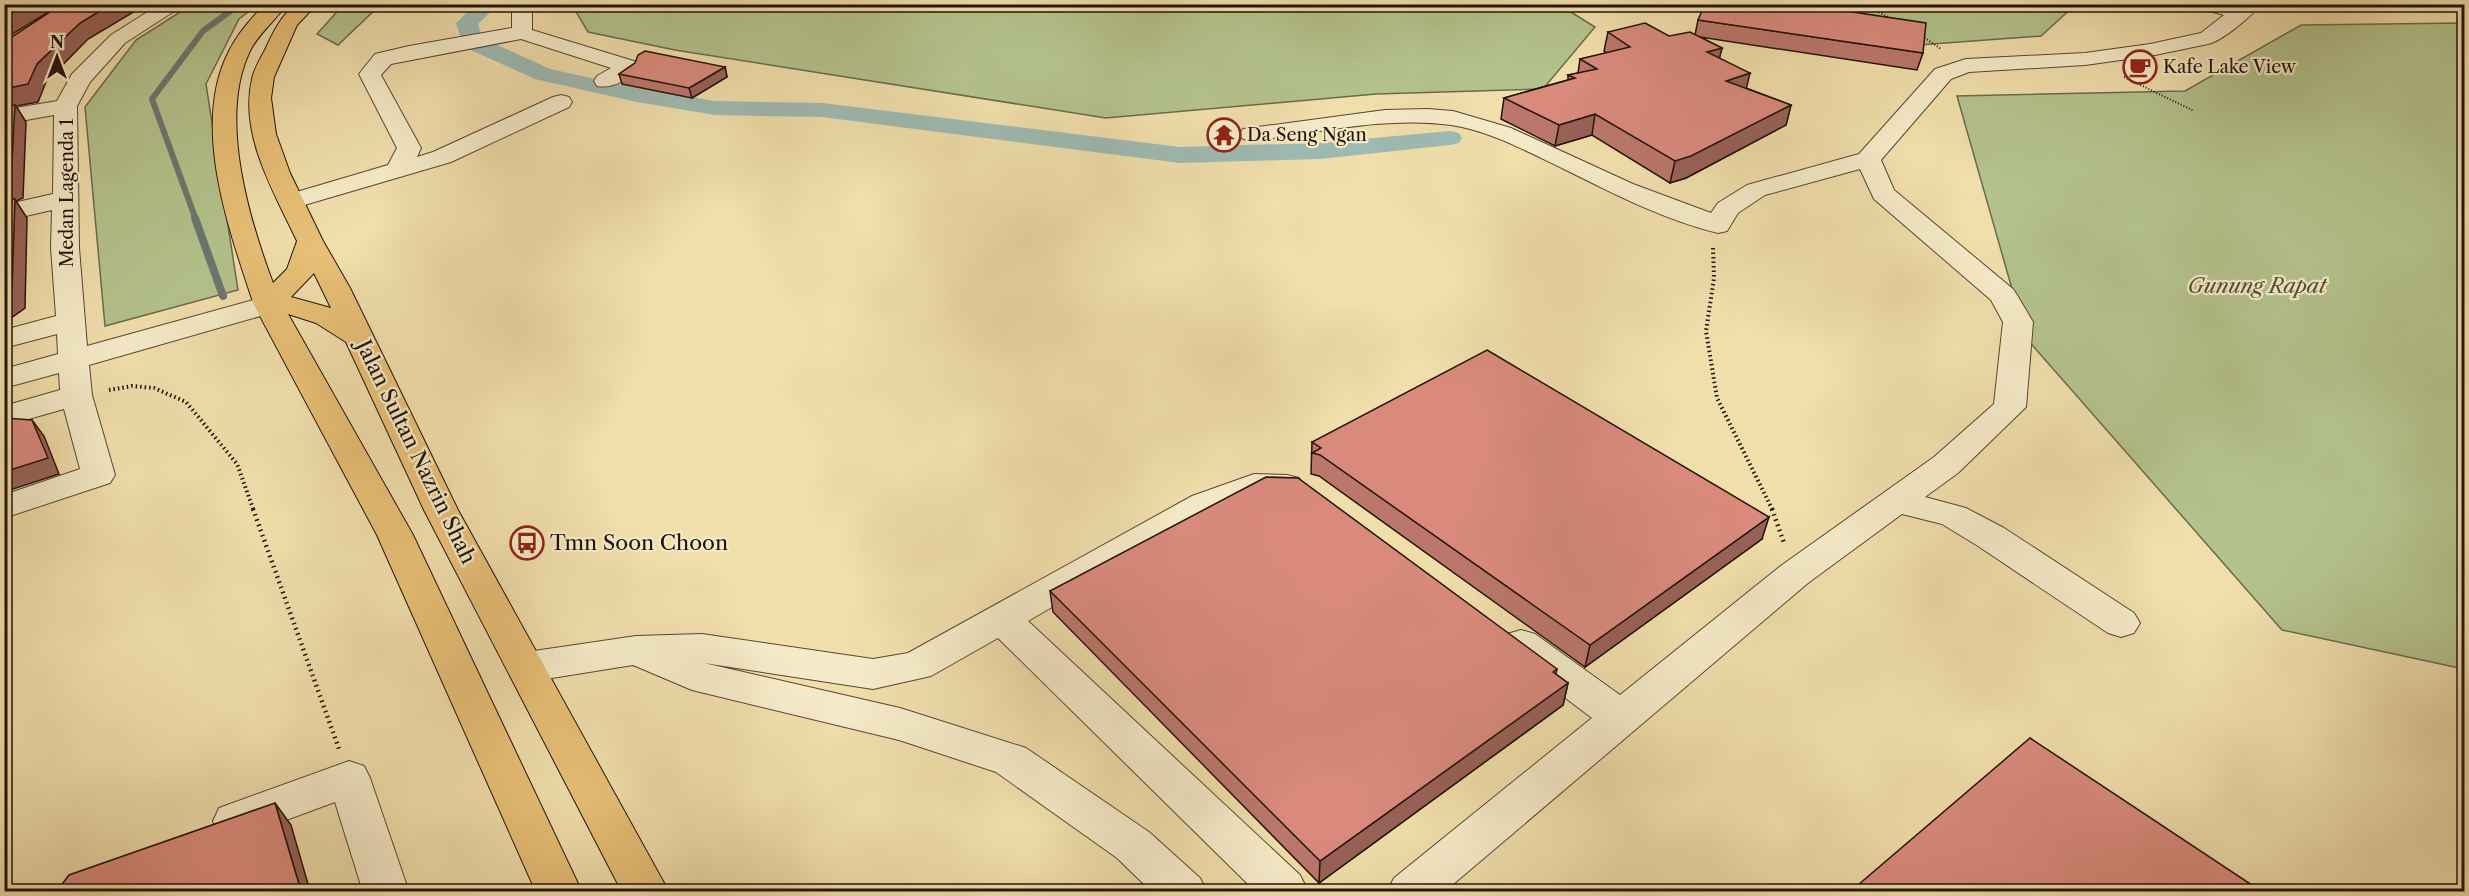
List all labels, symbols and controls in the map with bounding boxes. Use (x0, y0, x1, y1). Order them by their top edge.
north arrow (27, 27, 87, 87)
text: N (50, 32, 64, 52)
cafe icon: Kafe Lake View (2122, 49, 2158, 85)
place label: Kafe Lake View (2163, 56, 2297, 78)
temple icon: Da Seng Ngan (1206, 117, 1242, 153)
street label: Medan Lagenda 1 (56, 118, 78, 268)
place label: Da Seng Ngan (1247, 124, 1367, 146)
park label: Gunung Rapat (2187, 273, 2328, 298)
street label: Jalan Sultan Nazrin Shah (350, 333, 482, 568)
bus stop icon: Tmn Soon Choon (509, 525, 545, 561)
place label: Tmn Soon Choon (550, 530, 728, 555)

